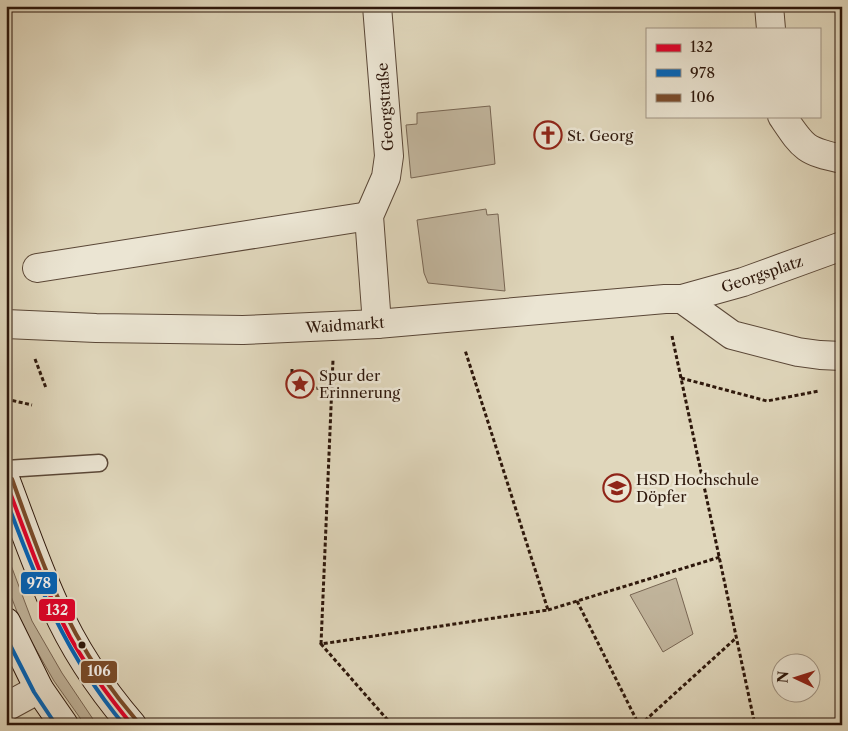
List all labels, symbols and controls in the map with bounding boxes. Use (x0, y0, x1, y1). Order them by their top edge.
legend (646, 28, 820, 118)
text: 132 (690, 37, 713, 56)
street label: Georgstraße (372, 62, 398, 152)
text: 978 (690, 63, 715, 82)
text: 106 (690, 87, 715, 106)
church icon: St. Georg (533, 120, 563, 150)
place label: St. Georg (567, 126, 633, 145)
street label: Georgsplatz (719, 251, 806, 297)
street label: Waidmarkt (304, 313, 386, 337)
place label: Spur der Erinnerung (319, 366, 400, 402)
place icon: Spur der Erinnerung (285, 369, 315, 399)
place label: HSD Hochschule Döpfer (636, 470, 759, 506)
school or university icon: HSD Hochschule Döpfer (602, 473, 632, 503)
line badge: 978 (20, 571, 58, 595)
text: 978 (27, 574, 51, 592)
line badge: 132 (38, 598, 76, 622)
text: 132 (46, 601, 68, 619)
unlabelled marker (77, 640, 87, 650)
north arrow (770, 654, 820, 704)
line badge: 106 (80, 660, 118, 684)
text: 106 (87, 662, 111, 680)
text: N (774, 670, 792, 684)

